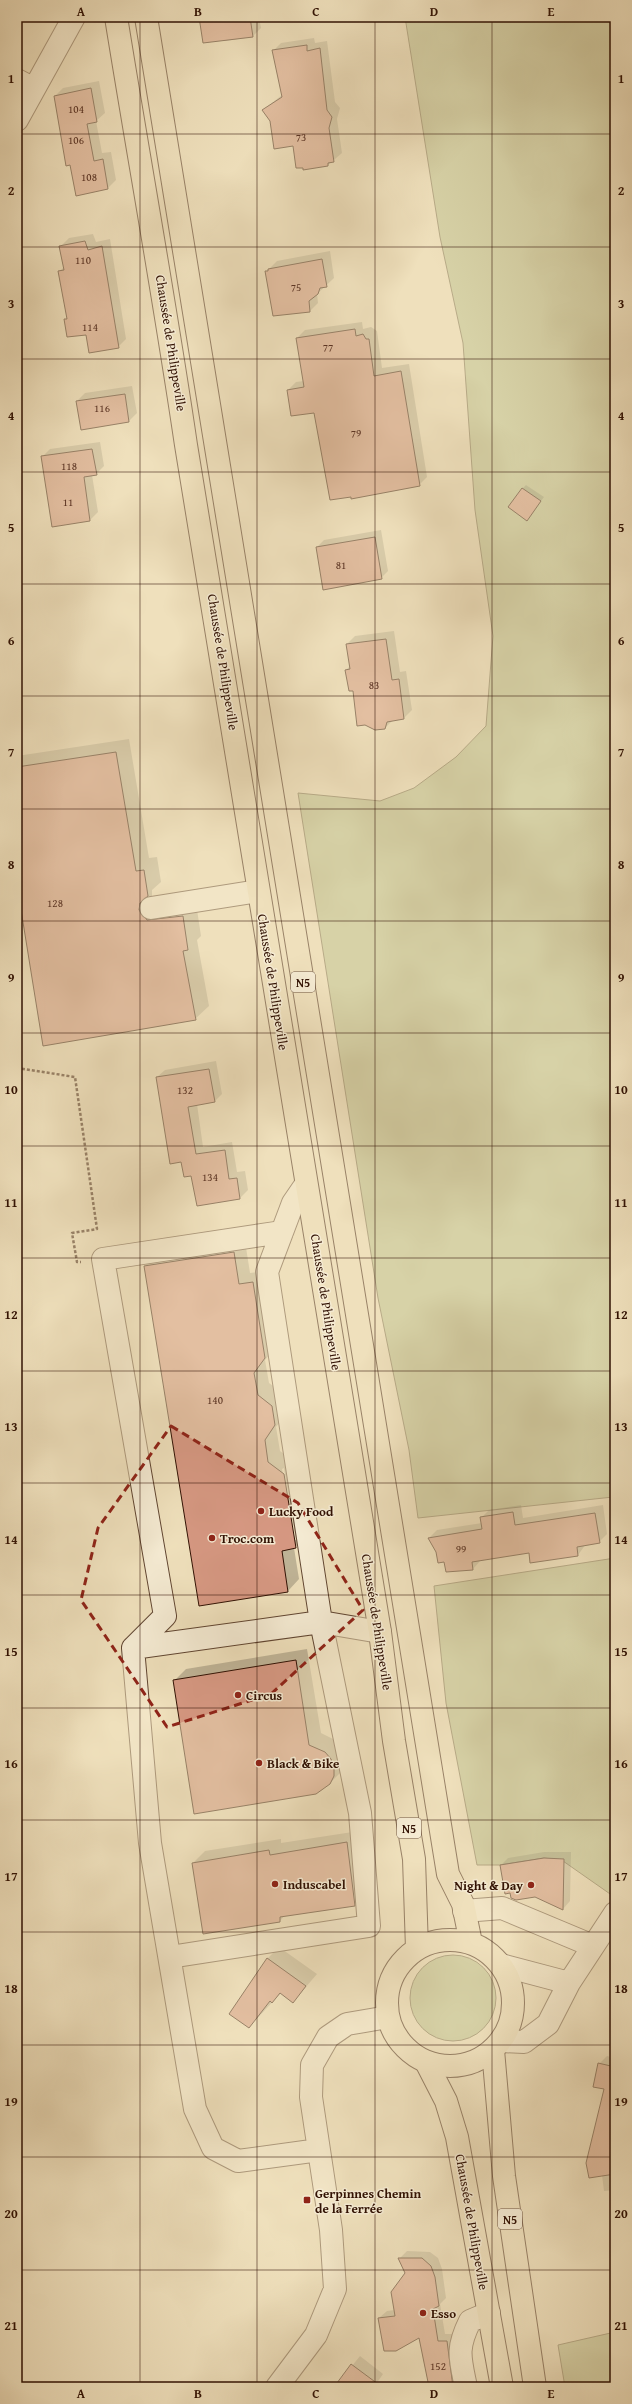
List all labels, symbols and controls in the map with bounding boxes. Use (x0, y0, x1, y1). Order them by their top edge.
text: A (77, 2, 86, 21)
text: B (194, 2, 202, 21)
text: C (312, 2, 320, 21)
text: D (430, 2, 438, 21)
text: E (548, 2, 555, 21)
text: 1 (8, 69, 14, 88)
text: 1 (618, 69, 624, 88)
house number: 104 (68, 101, 84, 117)
house number: 73 (296, 129, 306, 145)
house number: 106 (68, 132, 84, 148)
house number: 108 (81, 169, 97, 185)
text: 2 (8, 181, 15, 200)
text: 2 (618, 181, 625, 200)
house number: 110 (75, 252, 91, 268)
street label: Chaussée de Philippeville (151, 274, 191, 412)
house number: 75 (291, 279, 301, 295)
text: 3 (8, 294, 14, 313)
text: 3 (618, 294, 624, 313)
house number: 114 (82, 319, 98, 335)
house number: 77 (323, 339, 333, 355)
house number: 116 (94, 400, 110, 416)
text: 4 (8, 406, 15, 425)
text: 4 (618, 406, 625, 425)
house number: 79 (351, 425, 361, 441)
house number: 118 (61, 458, 77, 474)
house number: 11 (63, 494, 73, 510)
text: 5 (8, 518, 15, 537)
text: 5 (618, 518, 625, 537)
house number: 81 (336, 557, 346, 573)
street label: Chaussée de Philippeville (203, 593, 243, 731)
text: 6 (8, 631, 15, 650)
text: 6 (618, 631, 625, 650)
house number: 83 (369, 677, 379, 693)
text: 7 (8, 743, 15, 762)
text: 7 (618, 743, 625, 762)
text: 8 (8, 855, 15, 874)
text: 8 (618, 855, 625, 874)
house number: 128 (47, 895, 63, 911)
street label: Chaussée de Philippeville (253, 913, 293, 1051)
text: 9 (8, 968, 15, 987)
text: 9 (618, 968, 625, 987)
road number: N5 (291, 972, 315, 992)
text: 10 (4, 1080, 18, 1099)
text: 10 (614, 1080, 628, 1099)
house number: 132 (177, 1082, 193, 1098)
house number: 134 (202, 1169, 218, 1185)
text: 11 (4, 1193, 18, 1212)
text: 11 (614, 1193, 628, 1212)
street label: Chaussée de Philippeville (306, 1233, 346, 1371)
text: 12 (4, 1305, 18, 1324)
text: 12 (614, 1305, 628, 1324)
house number: 140 (207, 1392, 223, 1408)
text: 13 (4, 1417, 18, 1436)
text: 13 (614, 1417, 628, 1436)
place label: Lucky Food (269, 1502, 334, 1521)
marker: Lucky Food (256, 1506, 266, 1516)
place label: Troc.com (220, 1529, 275, 1548)
text: 14 (4, 1530, 18, 1549)
text: 14 (614, 1530, 628, 1549)
marker: Troc.com (207, 1533, 217, 1543)
house number: 99 (456, 1541, 466, 1557)
street label: Chaussée de Philippeville (357, 1553, 397, 1691)
text: 15 (4, 1642, 18, 1661)
text: 15 (614, 1642, 628, 1661)
place label: Circus (246, 1686, 283, 1705)
marker: Circus (233, 1690, 243, 1700)
text: 16 (4, 1754, 18, 1773)
place label: Black & Bike (267, 1754, 339, 1773)
text: 16 (614, 1754, 628, 1773)
marker: Black & Bike (254, 1758, 264, 1768)
road number: N5 (397, 1818, 421, 1838)
text: 17 (4, 1867, 18, 1886)
text: 17 (614, 1867, 628, 1886)
place label: Induscabel (283, 1875, 346, 1894)
place label: Night & Day (454, 1876, 523, 1895)
marker: Induscabel (270, 1879, 280, 1889)
marker: Night & Day (526, 1880, 536, 1890)
text: 18 (4, 1979, 18, 1998)
text: 18 (614, 1979, 628, 1998)
text: 19 (4, 2092, 18, 2111)
text: 19 (614, 2092, 628, 2111)
street label: Chaussée de Philippeville (451, 2153, 493, 2291)
place label: Gerpinnes Chemin de la Ferrée (315, 2184, 421, 2218)
marker: Gerpinnes Chemin de la Ferrée (302, 2195, 312, 2205)
text: 20 (4, 2204, 18, 2223)
text: 20 (614, 2204, 628, 2223)
road number: N5 (498, 2209, 522, 2229)
place label: Esso (431, 2304, 456, 2323)
marker: Esso (418, 2308, 428, 2318)
text: 21 (4, 2316, 18, 2335)
text: 21 (614, 2316, 628, 2335)
house number: 152 (430, 2358, 446, 2374)
text: A (77, 2384, 86, 2403)
text: B (194, 2384, 202, 2403)
text: C (312, 2384, 320, 2403)
text: D (430, 2384, 438, 2403)
text: E (548, 2384, 555, 2403)

